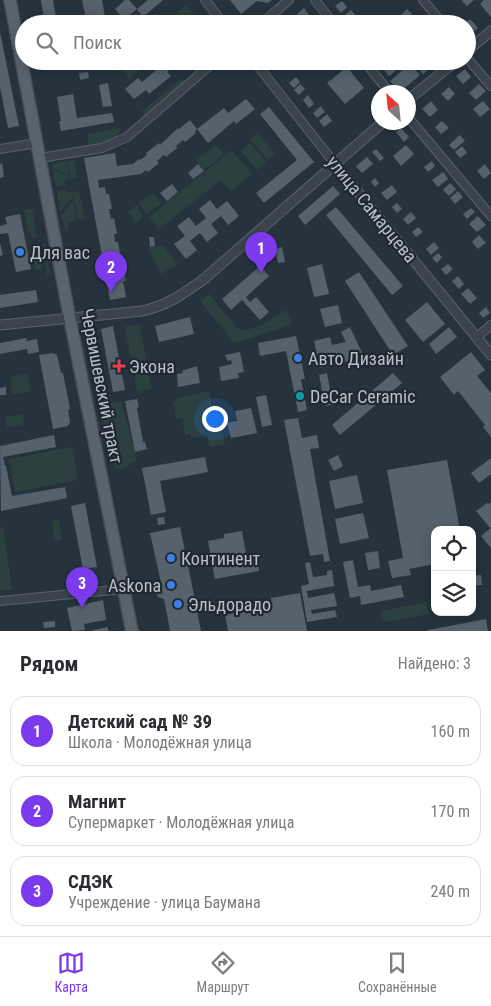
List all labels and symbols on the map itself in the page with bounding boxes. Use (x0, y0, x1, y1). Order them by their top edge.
north arrow (371, 85, 416, 130)
street label: улица Самарцева (323, 151, 421, 267)
pin: 1 (245, 232, 277, 273)
place label: Для вас (30, 242, 90, 263)
marker: Для вас (14, 246, 26, 258)
pin: 2 (95, 251, 127, 292)
street label: Червишевский тракт (77, 307, 127, 466)
place label: Авто Дизайн (308, 348, 404, 369)
marker: Авто Дизайн (292, 352, 304, 364)
place label: Экона (129, 356, 175, 377)
marker: Экона (113, 360, 125, 372)
place label: DeCar Ceramic (310, 386, 416, 407)
marker: DeCar Ceramic (294, 390, 306, 402)
your location (202, 406, 228, 432)
place label: Континент (181, 548, 261, 569)
marker: Континент (165, 552, 177, 564)
pin: 3 (66, 567, 98, 608)
place label: Askona (108, 575, 161, 596)
marker: Askona (165, 579, 177, 591)
place label: Эльдорадо (188, 594, 271, 615)
marker: Эльдорадо (172, 598, 184, 610)

